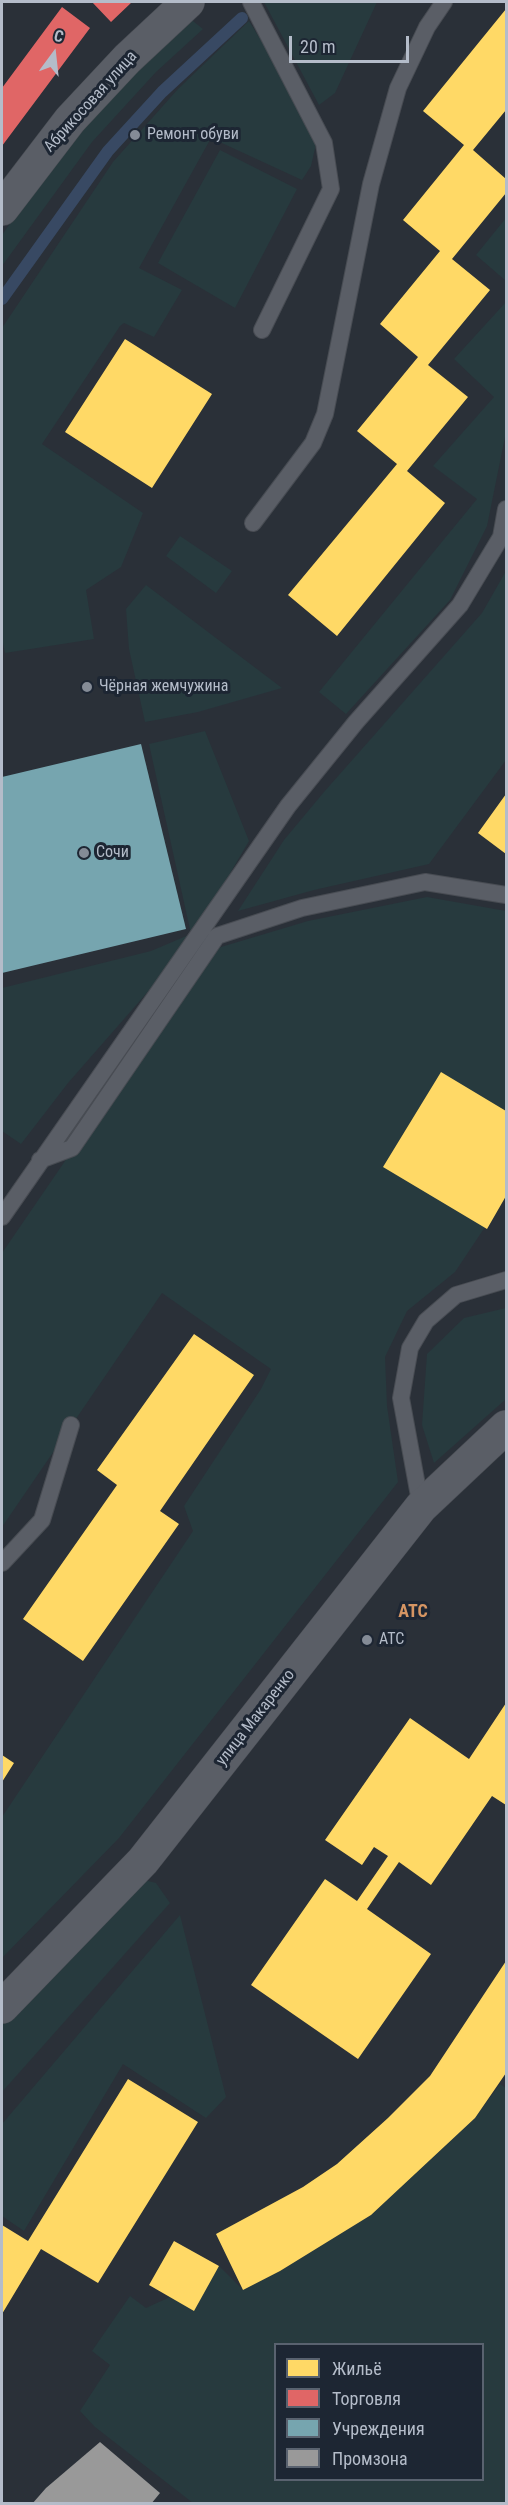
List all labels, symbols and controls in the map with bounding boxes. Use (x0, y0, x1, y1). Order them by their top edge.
north arrow (24, 24, 84, 84)
scale bar (292, 24, 412, 62)
text: С (52, 26, 66, 46)
text: 20 m (300, 36, 335, 57)
street label: Абрикосовая улица (40, 47, 142, 157)
place label: Ремонт обуви (147, 125, 239, 145)
marker: Ремонт обуви (128, 128, 142, 142)
place label: Чёрная жемчужина (99, 677, 228, 697)
marker: Чёрная жемчужина (80, 680, 94, 694)
place label: Сочи (96, 843, 129, 863)
marker: Сочи (77, 846, 91, 860)
district label: АТС (398, 1601, 428, 1623)
place label: АТС (379, 1630, 404, 1650)
marker: АТС (360, 1633, 374, 1647)
street label: улица Макаренко (213, 1666, 299, 1770)
legend (274, 2343, 484, 2481)
text: Жильё (332, 2358, 382, 2379)
text: Торговля (332, 2388, 401, 2409)
text: Учреждения (332, 2418, 425, 2439)
text: Промзона (332, 2448, 408, 2469)

